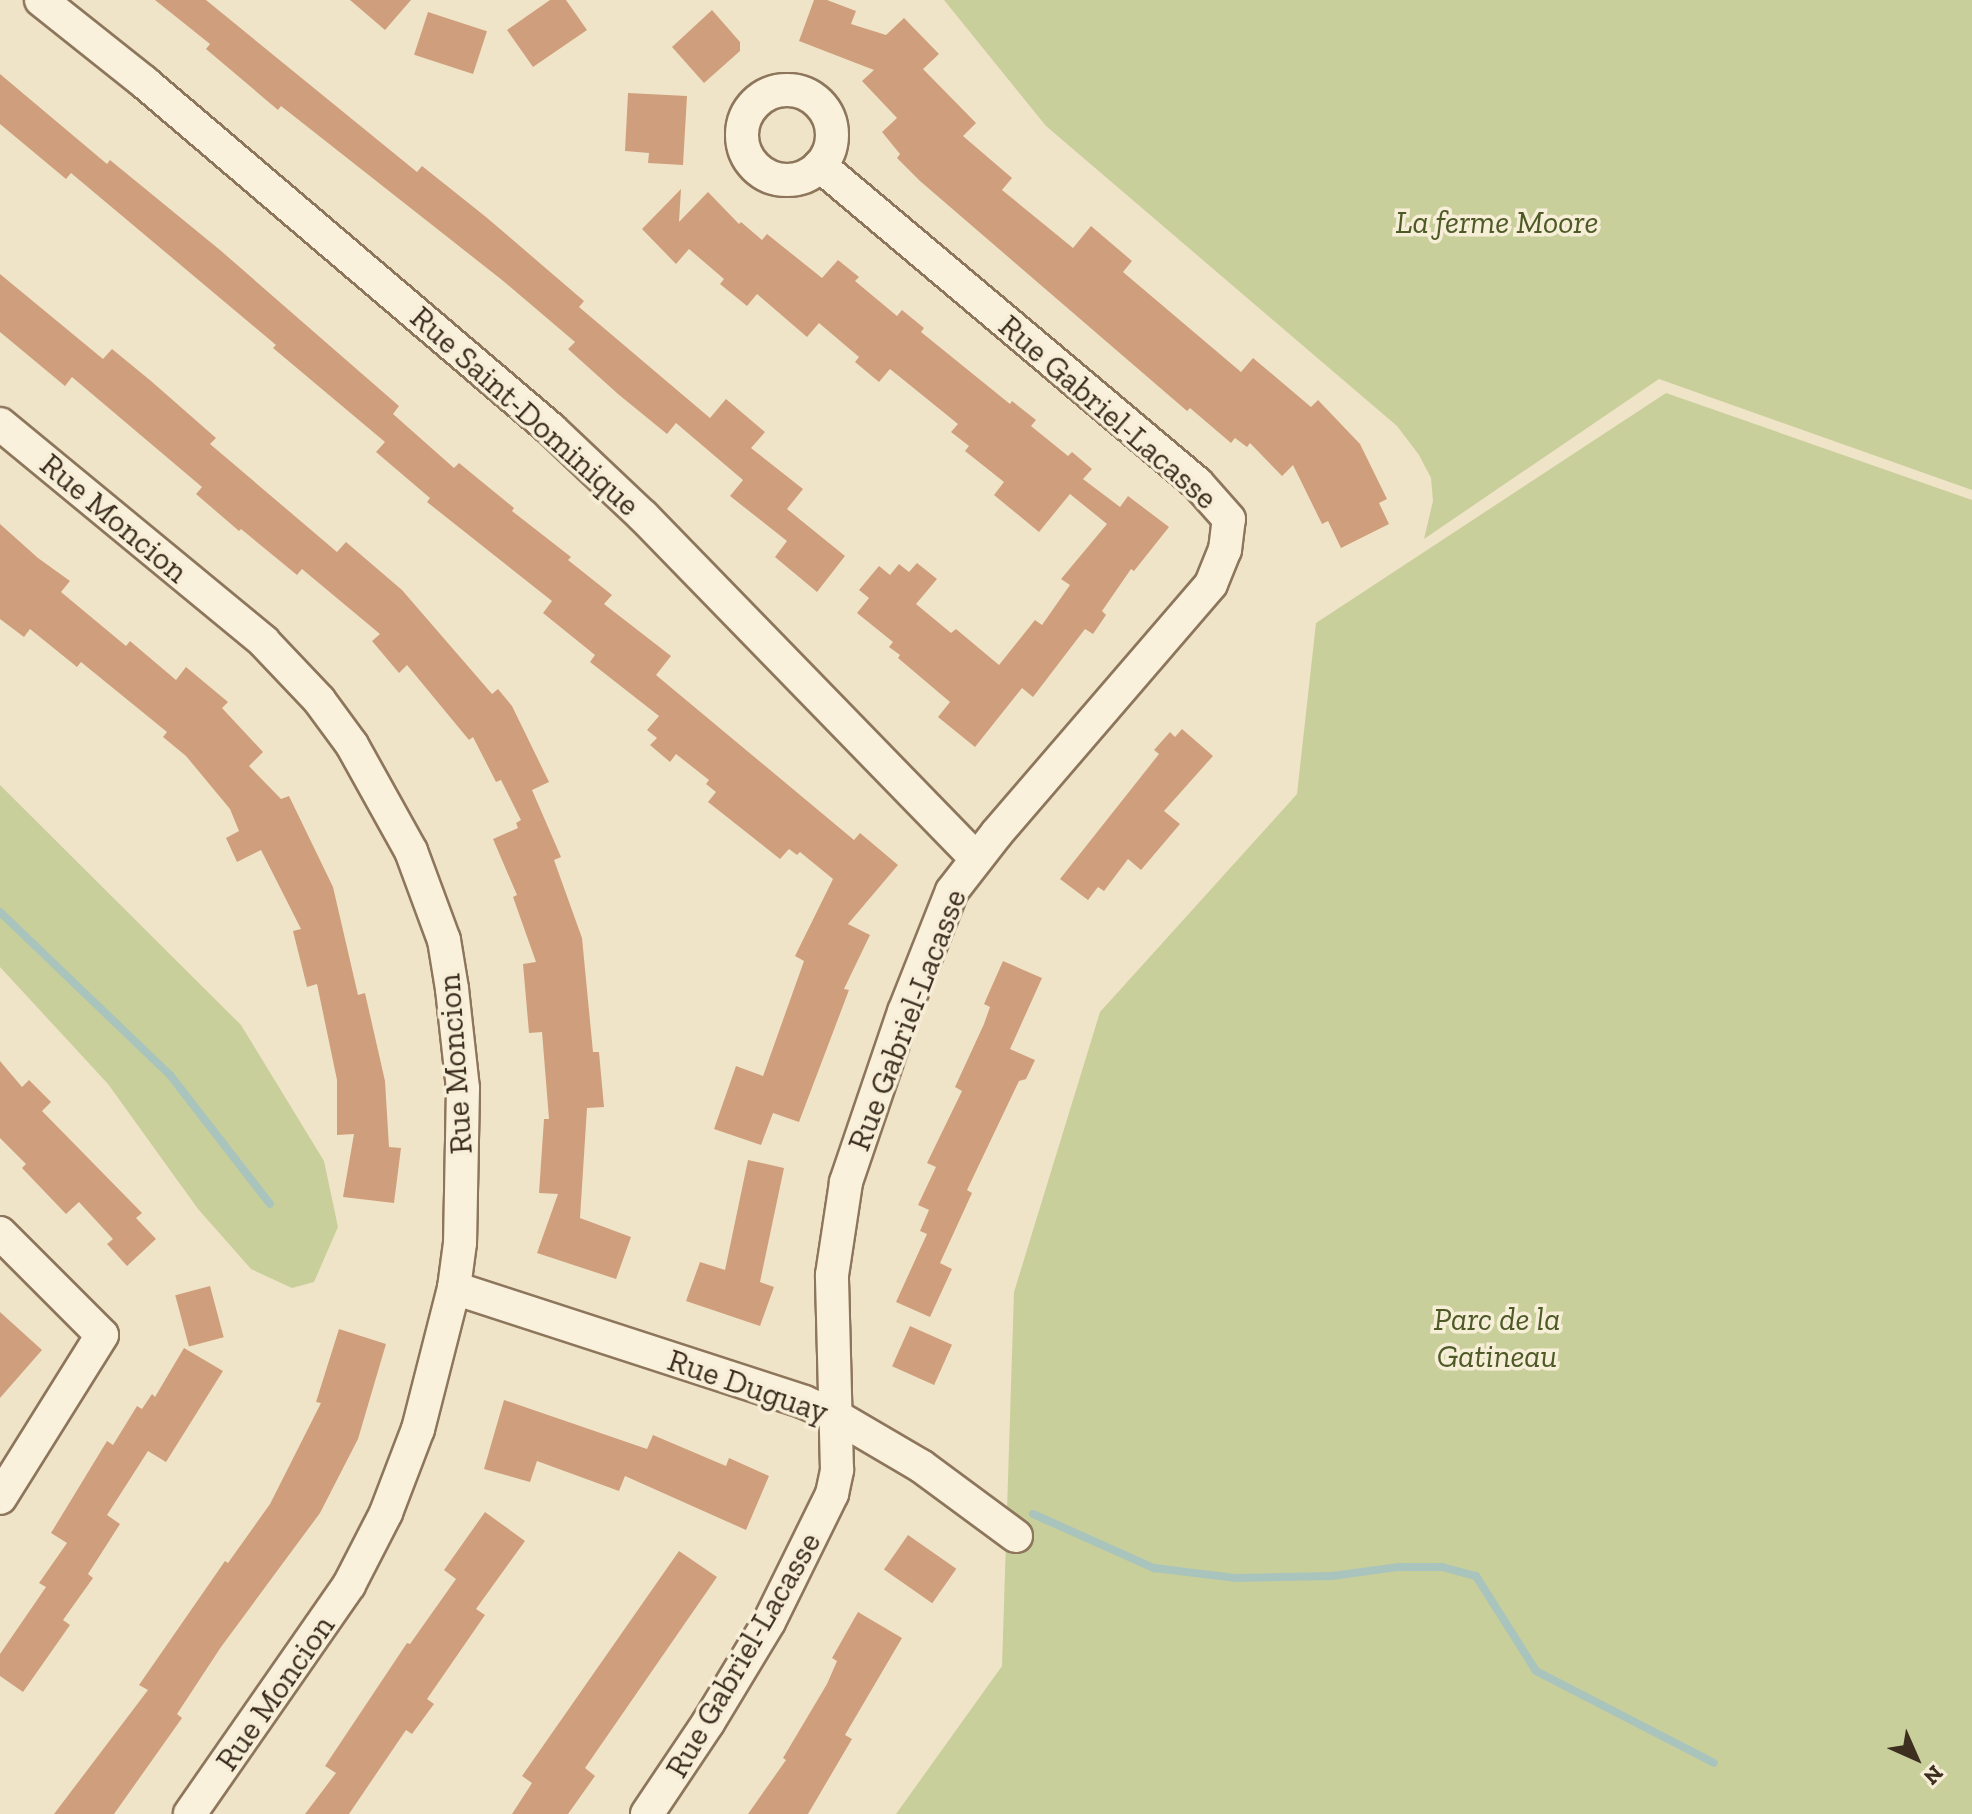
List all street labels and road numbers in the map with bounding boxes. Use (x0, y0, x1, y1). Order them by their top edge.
street label: Rue Saint-Dominique (403, 298, 647, 524)
street label: Rue Gabriel-Lacasse (991, 307, 1225, 517)
street label: Rue Moncion (32, 445, 196, 591)
street label: Rue Gabriel-Lacasse (840, 884, 974, 1156)
street label: Rue Moncion (430, 973, 480, 1155)
street label: Rue Duguay (663, 1341, 833, 1431)
street label: Rue Gabriel-Lacasse (657, 1526, 829, 1784)
street label: Rue Moncion (207, 1608, 343, 1778)

